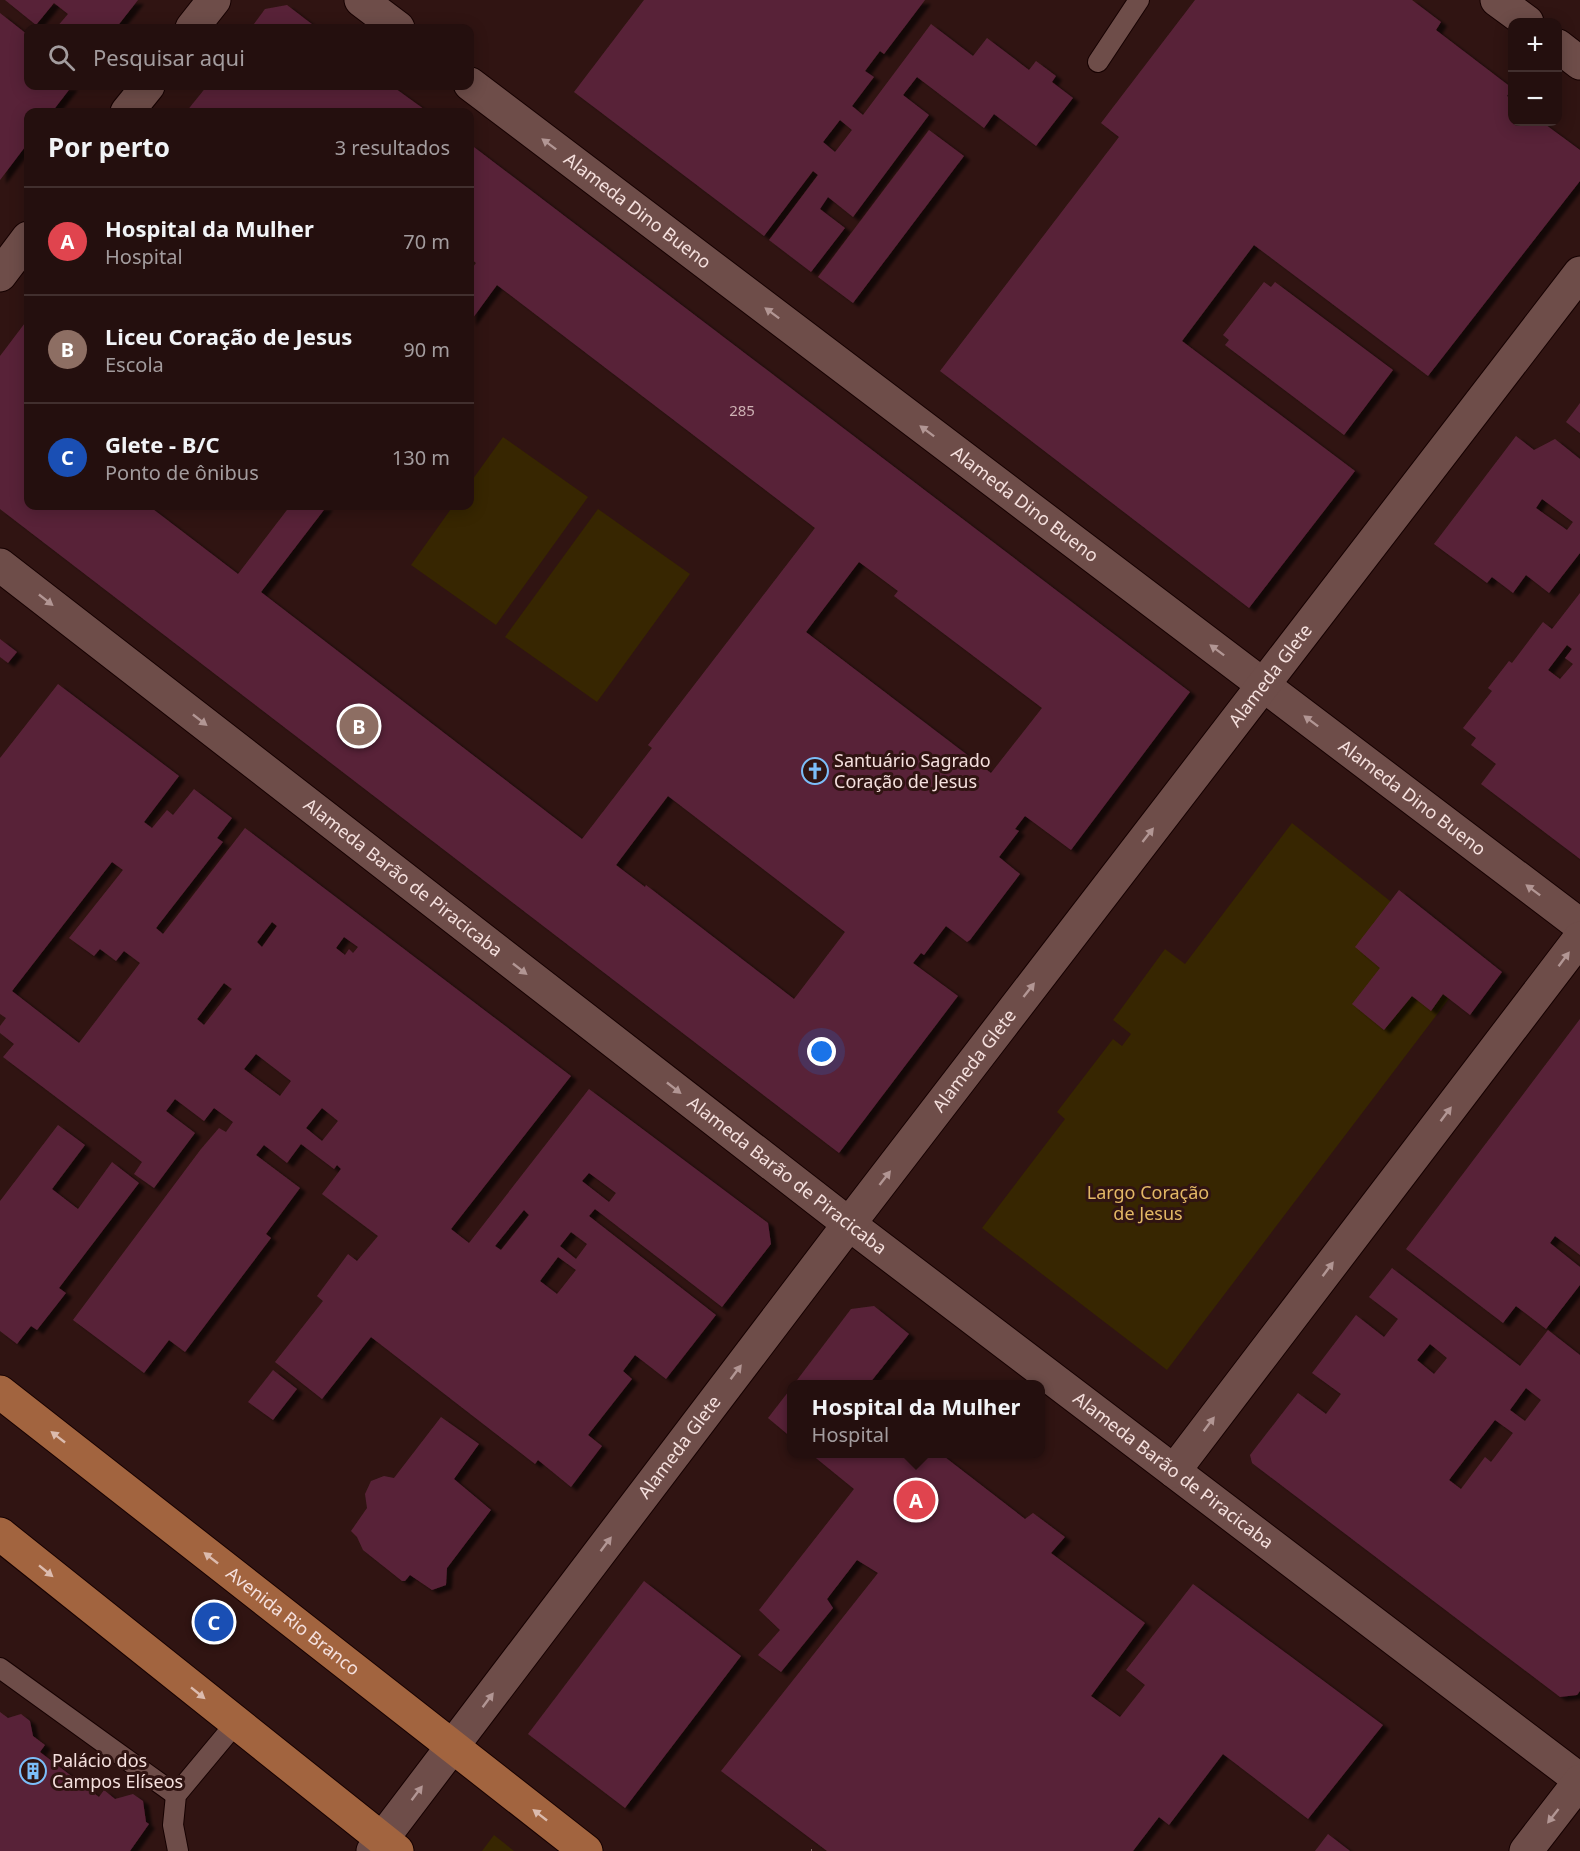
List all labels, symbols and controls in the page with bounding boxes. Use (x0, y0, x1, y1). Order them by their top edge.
map controls (1508, 18, 1562, 126)
button: + (1508, 18, 1562, 72)
search box (24, 24, 474, 90)
icon: search (45, 41, 78, 74)
text: Pesquisar aqui (93, 42, 245, 72)
button: − (1508, 72, 1562, 126)
text: Por perto (48, 129, 170, 165)
text: 3 resultados (335, 134, 450, 161)
one-way arrow (542, 139, 557, 151)
street label: Alameda Dino Bueno (560, 147, 716, 274)
text: Hospital da Mulher (105, 213, 314, 243)
text: A (61, 228, 74, 255)
text: 70 m (403, 228, 450, 255)
text: Hospital (105, 243, 183, 270)
one-way arrow (764, 307, 779, 319)
text: Liceu Coração de Jesus (105, 321, 352, 351)
text: B (61, 336, 74, 363)
text: 90 m (403, 336, 450, 363)
text: Escola (105, 351, 164, 378)
house number: 285 (729, 400, 755, 420)
one-way arrow (920, 425, 935, 437)
text: Glete - B/C (105, 429, 220, 459)
street label: Alameda Dino Bueno (947, 440, 1104, 567)
text: C (61, 444, 74, 471)
text: 130 m (392, 444, 450, 471)
text: Ponto de ônibus (105, 459, 259, 486)
one-way arrow (38, 594, 54, 607)
street label: Alameda Glete (1223, 619, 1317, 731)
one-way arrow (1209, 644, 1224, 656)
pin: B (340, 704, 378, 748)
one-way arrow (192, 714, 208, 726)
one-way arrow (1303, 715, 1319, 727)
street label: Alameda Dino Bueno (1334, 734, 1491, 861)
place label: Santuário Sagrado Coração de Jesus (834, 748, 991, 793)
church icon: Santuário Sagrado Coração de Jesus (800, 756, 830, 786)
street label: Alameda Barão de Piracicaba (299, 792, 508, 962)
one-way arrow (1142, 827, 1154, 843)
one-way arrow (1526, 884, 1541, 896)
one-way arrow (1558, 951, 1570, 966)
one-way arrow (512, 962, 528, 975)
one-way arrow (1023, 982, 1035, 997)
street label: Alameda Glete (926, 1004, 1021, 1117)
your location (807, 1037, 836, 1066)
one-way arrow (666, 1082, 682, 1095)
street label: Alameda Barão de Piracicaba (683, 1090, 892, 1259)
one-way arrow (1440, 1106, 1452, 1122)
one-way arrow (878, 1170, 890, 1185)
park label: Largo Coração de Jesus (1087, 1180, 1209, 1225)
one-way arrow (1321, 1261, 1334, 1277)
one-way arrow (730, 1365, 742, 1380)
popup (787, 1380, 1045, 1458)
street label: Alameda Barão de Piracicaba (1069, 1386, 1279, 1554)
street label: Alameda Glete (632, 1390, 726, 1503)
text: Hospital da Mulher (812, 1391, 1020, 1421)
one-way arrow (1203, 1416, 1216, 1432)
text: Hospital (812, 1421, 889, 1448)
one-way arrow (50, 1431, 66, 1444)
pin: A (896, 1478, 936, 1522)
one-way arrow (599, 1537, 611, 1552)
one-way arrow (204, 1552, 219, 1564)
street label: Avenida Rio Branco (222, 1561, 365, 1680)
one-way arrow (38, 1564, 54, 1577)
pin: C (194, 1600, 234, 1644)
one-way arrow (190, 1686, 206, 1699)
one-way arrow (482, 1692, 494, 1708)
place label: Palácio dos Campos Elíseos (52, 1748, 183, 1793)
building icon: Palácio dos Campos Elíseos (18, 1756, 48, 1786)
one-way arrow (411, 1785, 423, 1800)
one-way arrow (532, 1808, 548, 1821)
one-way arrow (1546, 1808, 1559, 1824)

